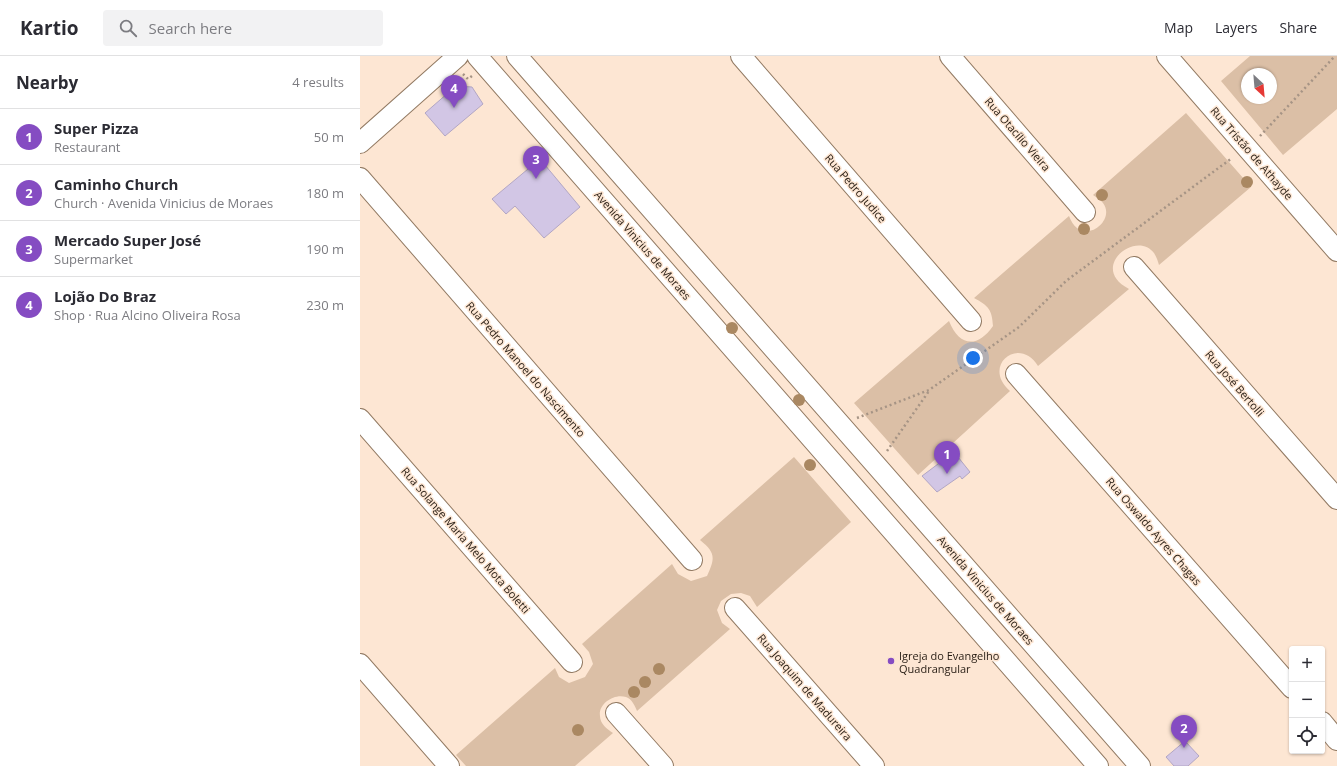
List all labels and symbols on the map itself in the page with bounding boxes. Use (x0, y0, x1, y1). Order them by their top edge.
north arrow (1241, 68, 1277, 104)
pin: 4 (441, 75, 467, 108)
street label: Rua Otacílio Vieira (982, 94, 1054, 174)
street label: Rua Tristão de Athayde (1207, 103, 1297, 203)
pin: 3 (523, 146, 549, 179)
street label: Rua Pedro Judice (822, 150, 890, 226)
street label: Avenida Vinicius de Moraes (591, 187, 695, 303)
street label: Rua Pedro Manoel do Nascimento (463, 298, 589, 440)
street label: Rua José Bertolli (1202, 347, 1268, 419)
your location (963, 348, 983, 368)
pin: 1 (934, 441, 960, 474)
street label: Rua Solange Maria Melo Mota Boletti (398, 464, 534, 616)
street label: Rua Oswaldo Ayres Chagas (1103, 474, 1205, 588)
street label: Avenida Vinicius de Moraes (934, 532, 1038, 648)
street label: Rua Joaquim de Madureira (754, 630, 856, 744)
place label: Igreja do Evangelho Quadrangular (899, 648, 1000, 676)
marker: Igreja do Evangelho Quadrangular (886, 656, 896, 666)
pin: 2 (1171, 715, 1197, 748)

